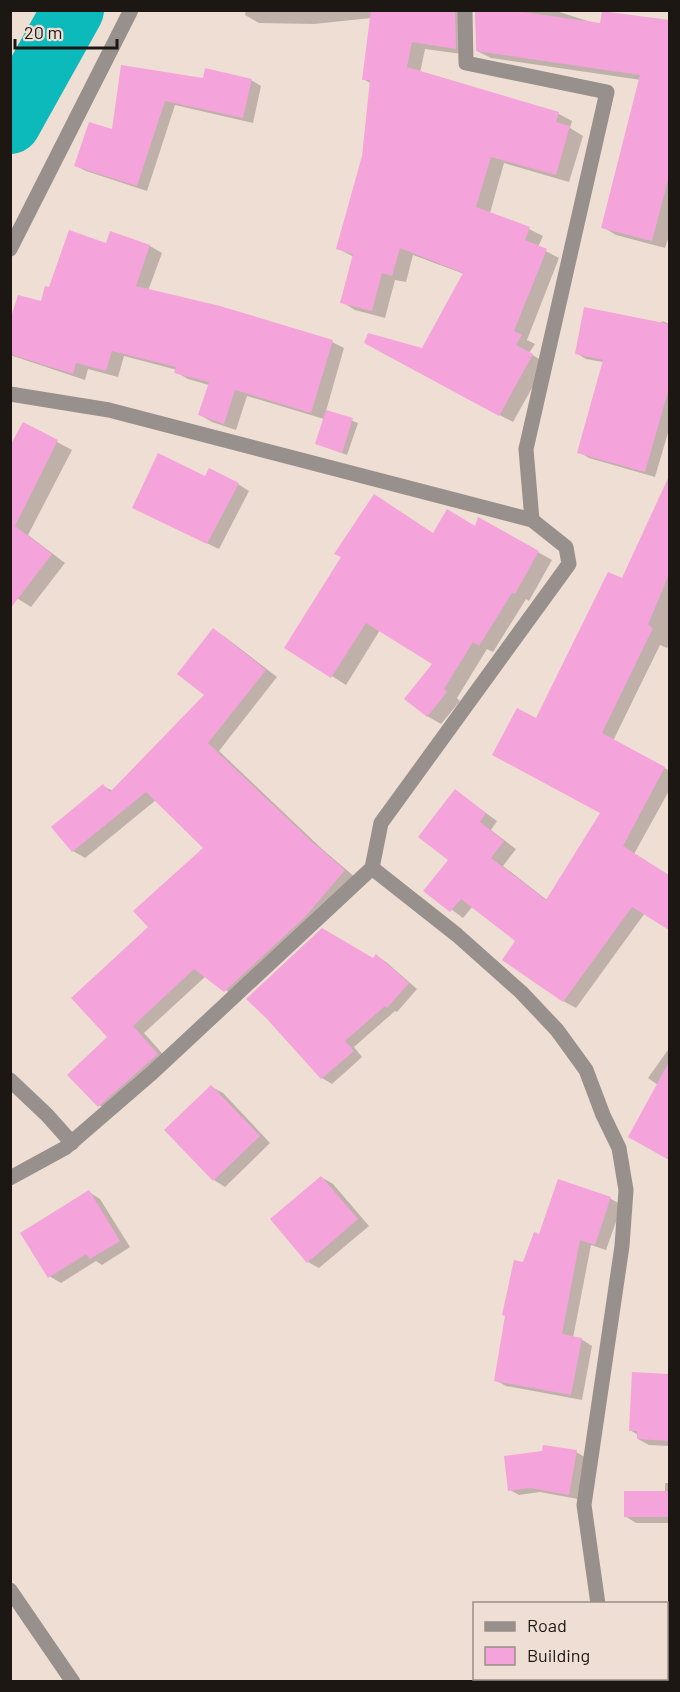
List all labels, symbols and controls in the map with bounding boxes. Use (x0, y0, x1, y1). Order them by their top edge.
scale bar (15, 12, 117, 50)
text: 20 m (24, 21, 62, 43)
legend (473, 1602, 668, 1680)
text: Road (527, 1614, 567, 1636)
text: Building (527, 1644, 590, 1666)

